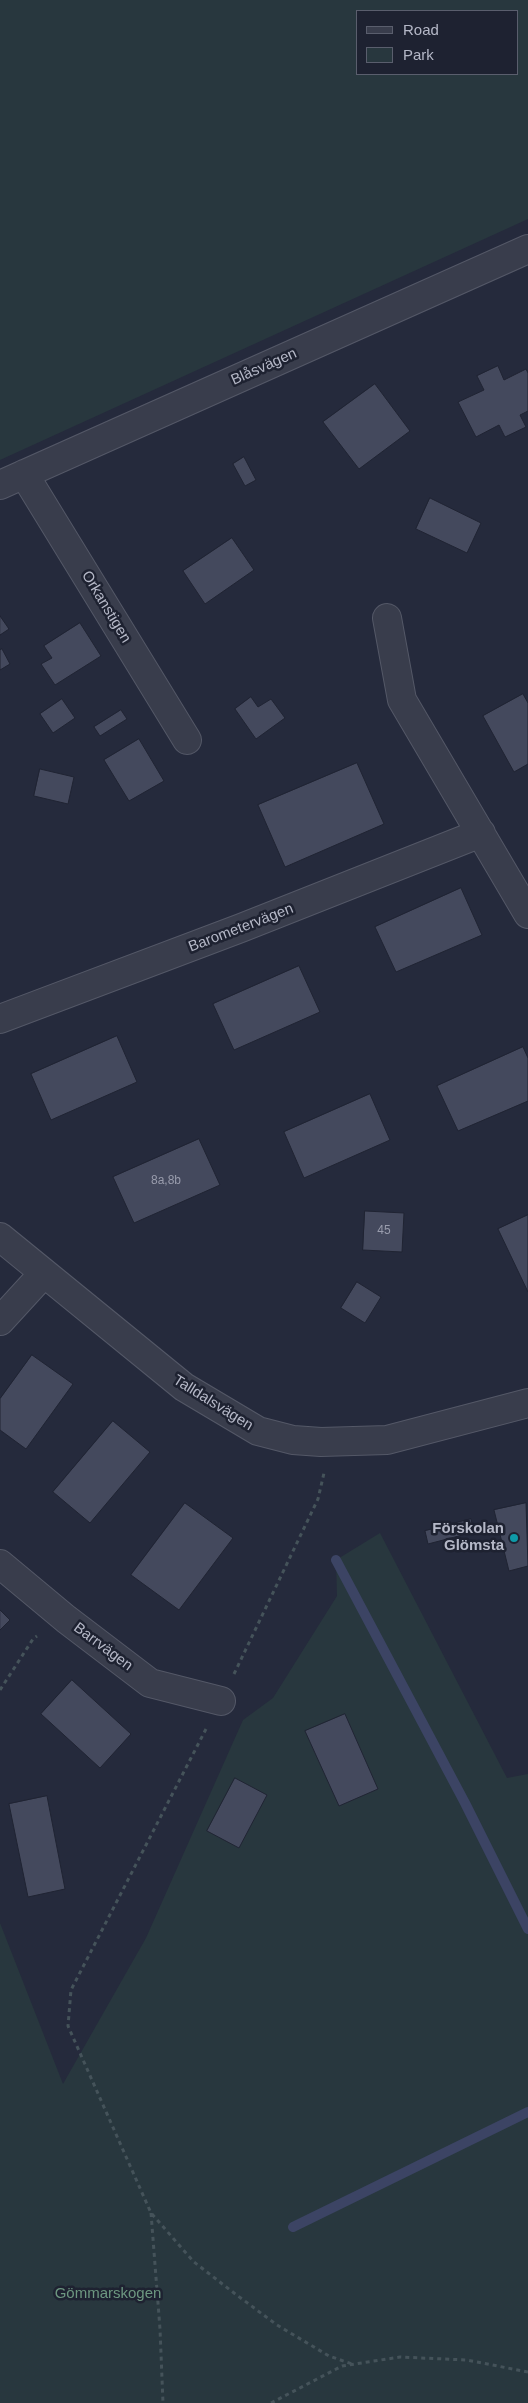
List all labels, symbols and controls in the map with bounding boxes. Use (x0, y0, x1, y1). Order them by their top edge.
legend (356, 10, 518, 75)
text: Road (403, 21, 439, 38)
text: Park (403, 46, 434, 63)
street label: Blåsvägen (228, 345, 300, 389)
street label: Orkanstigen (77, 568, 135, 646)
street label: Barometervägen (186, 900, 296, 956)
house number: 8a,8b (151, 1174, 181, 1188)
house number: 45 (377, 1224, 391, 1238)
street label: Talldalsvägen (170, 1371, 256, 1435)
place label: Förskolan Glömsta (432, 1520, 504, 1555)
marker: Förskolan Glömsta (508, 1532, 520, 1544)
street label: Barrvägen (70, 1619, 136, 1675)
park label: Gömmarskogen (55, 2285, 161, 2303)

